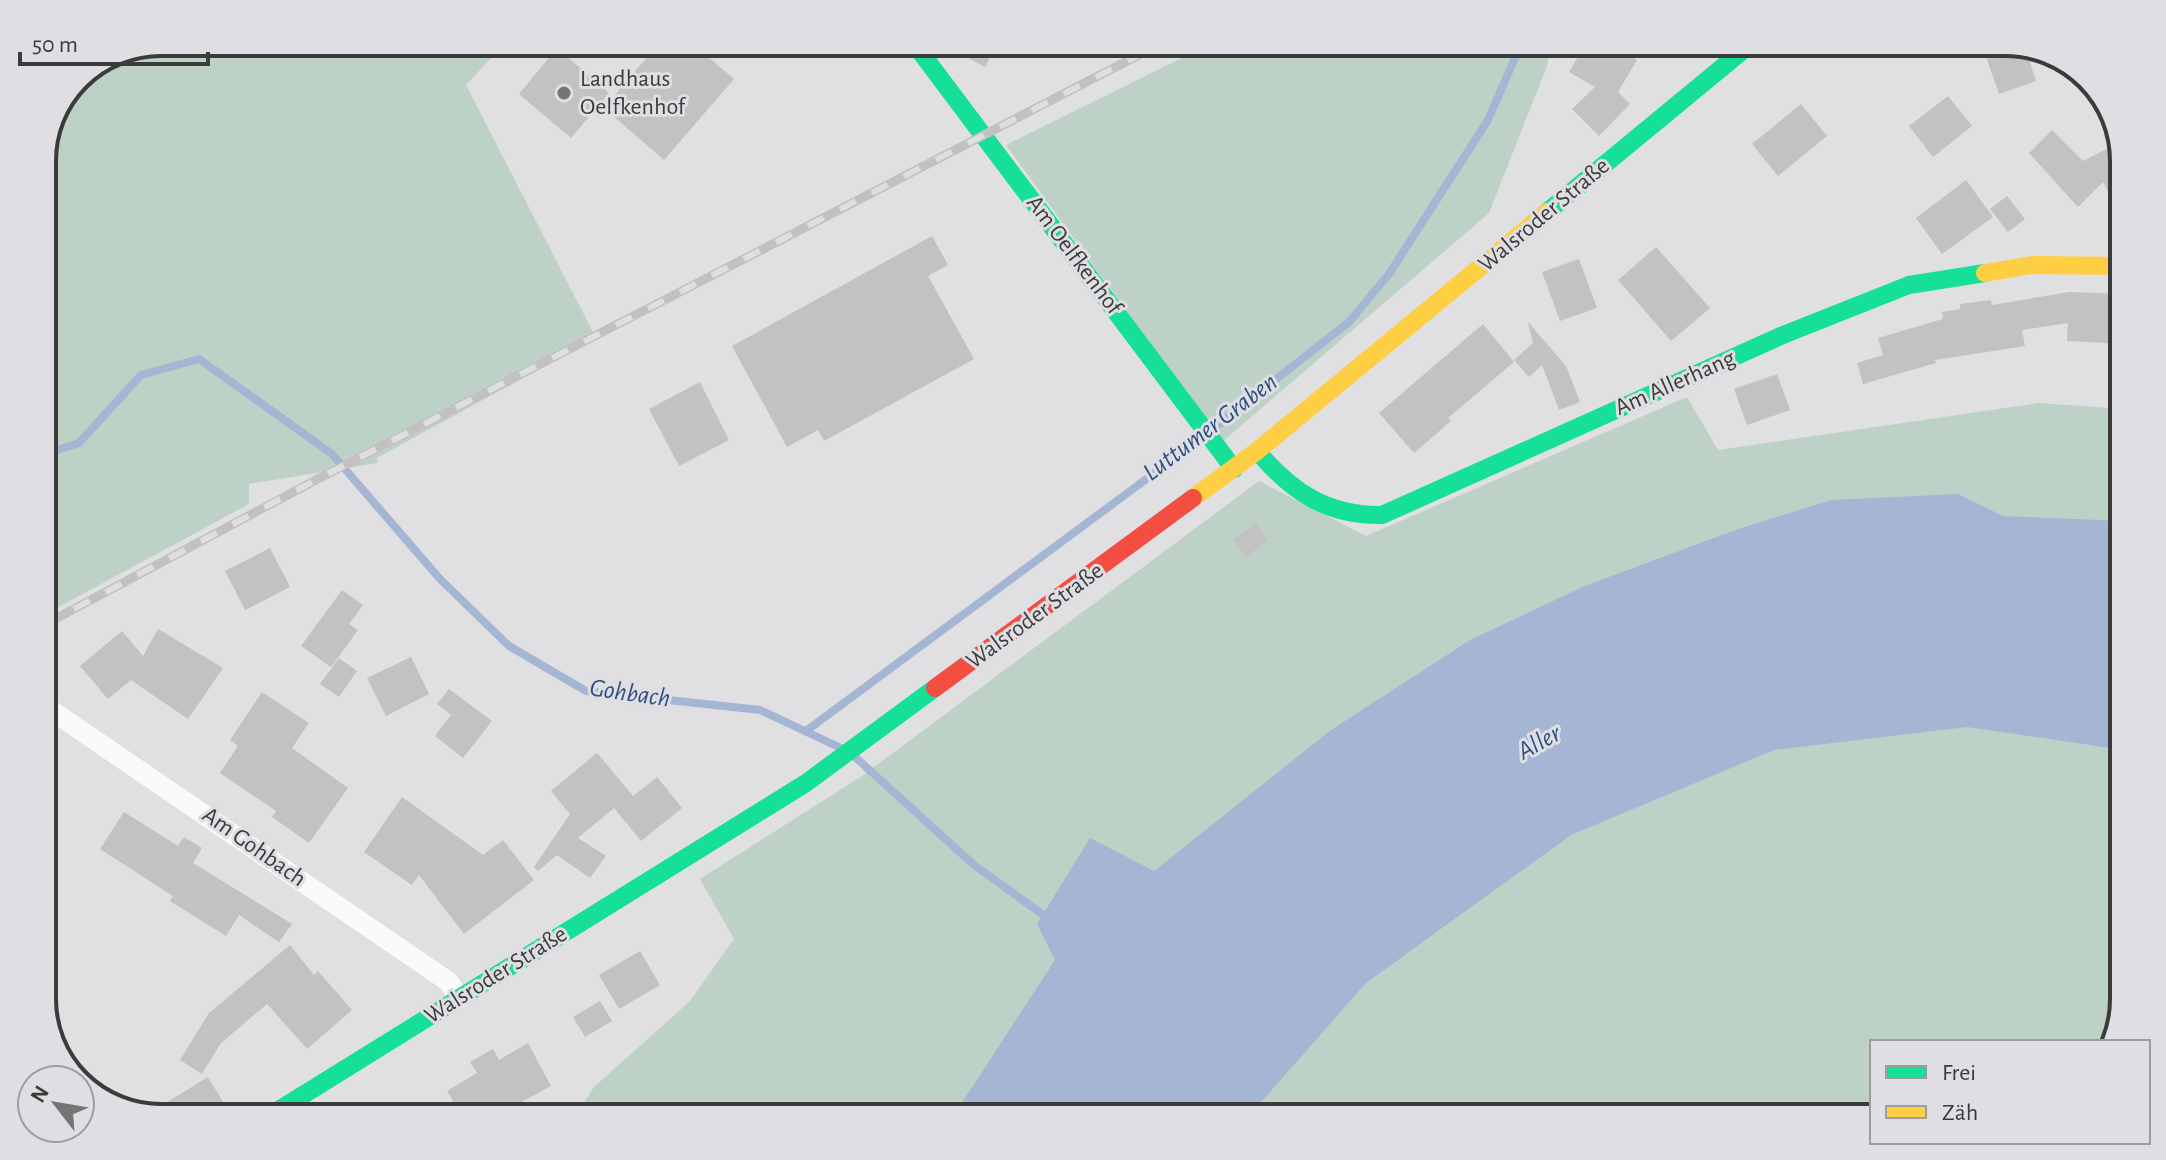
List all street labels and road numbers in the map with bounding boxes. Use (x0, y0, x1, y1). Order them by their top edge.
street label: Walsroder Straße (1474, 154, 1614, 276)
street label: Am Oelfkenhof (1022, 191, 1127, 320)
street label: Am Allerhang (1611, 346, 1739, 420)
street label: Walsroder Straße (962, 558, 1108, 674)
street label: Am Gohbach (198, 803, 310, 891)
street label: Walsroder Straße (421, 922, 571, 1028)

